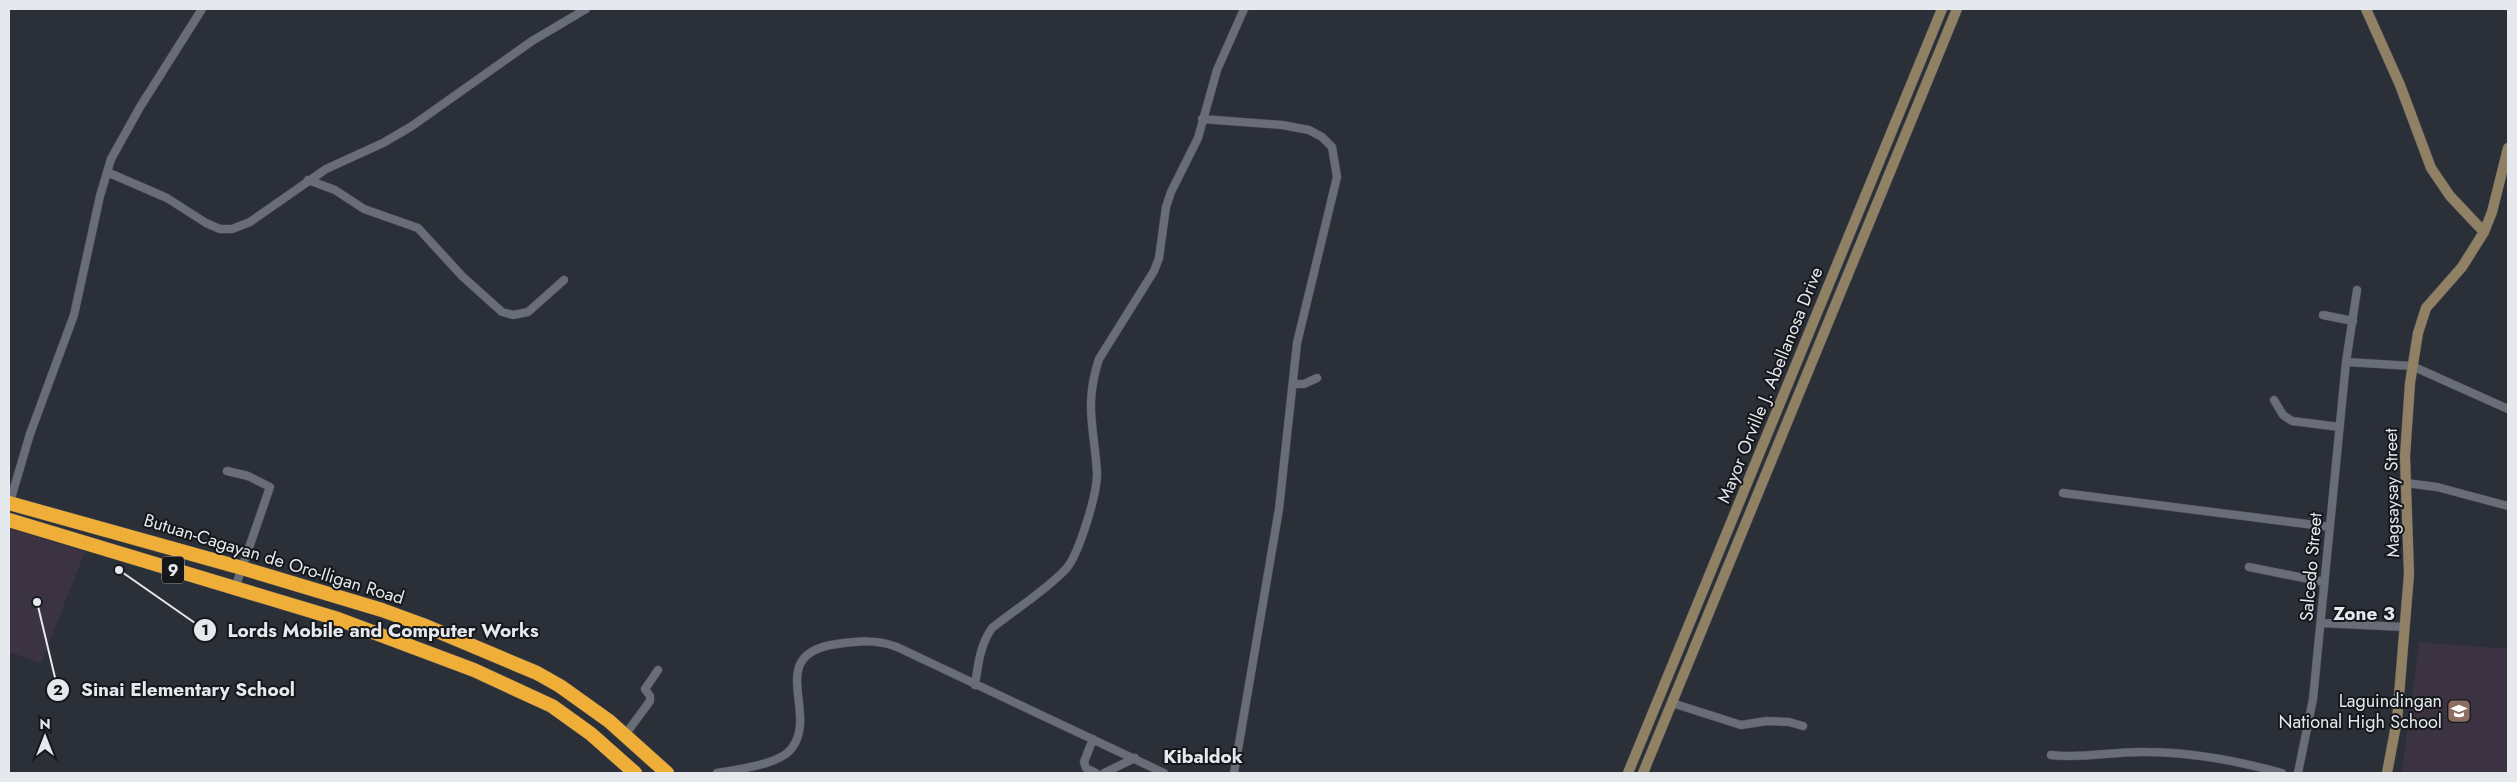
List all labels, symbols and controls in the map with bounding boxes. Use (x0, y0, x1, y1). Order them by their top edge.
street label: Mayor Orville J. Abellanosa Drive (1711, 263, 1829, 507)
street label: Magsaysay Street (2378, 427, 2406, 558)
street label: Butuan-Cagayan de Oro-Iligan Road (141, 507, 407, 611)
street label: Salcedo Street (2293, 511, 2329, 622)
road number: 9 (162, 556, 184, 584)
district label: Zone 3 (2333, 600, 2395, 627)
callout: Lords Mobile and Computer Works (193, 613, 549, 647)
text: Lords Mobile and Computer Works (227, 617, 539, 644)
text: 1 (201, 619, 209, 641)
callout: Sinai Elementary School (46, 673, 305, 707)
text: Sinai Elementary School (81, 676, 295, 703)
text: 2 (53, 679, 63, 701)
place label: Laguindingan National High School (2279, 688, 2442, 735)
school or university icon: Laguindingan National High School (2446, 698, 2472, 724)
north arrow (20, 712, 70, 762)
text: N (39, 714, 51, 734)
district label: Kibaldok (1163, 743, 1243, 770)

